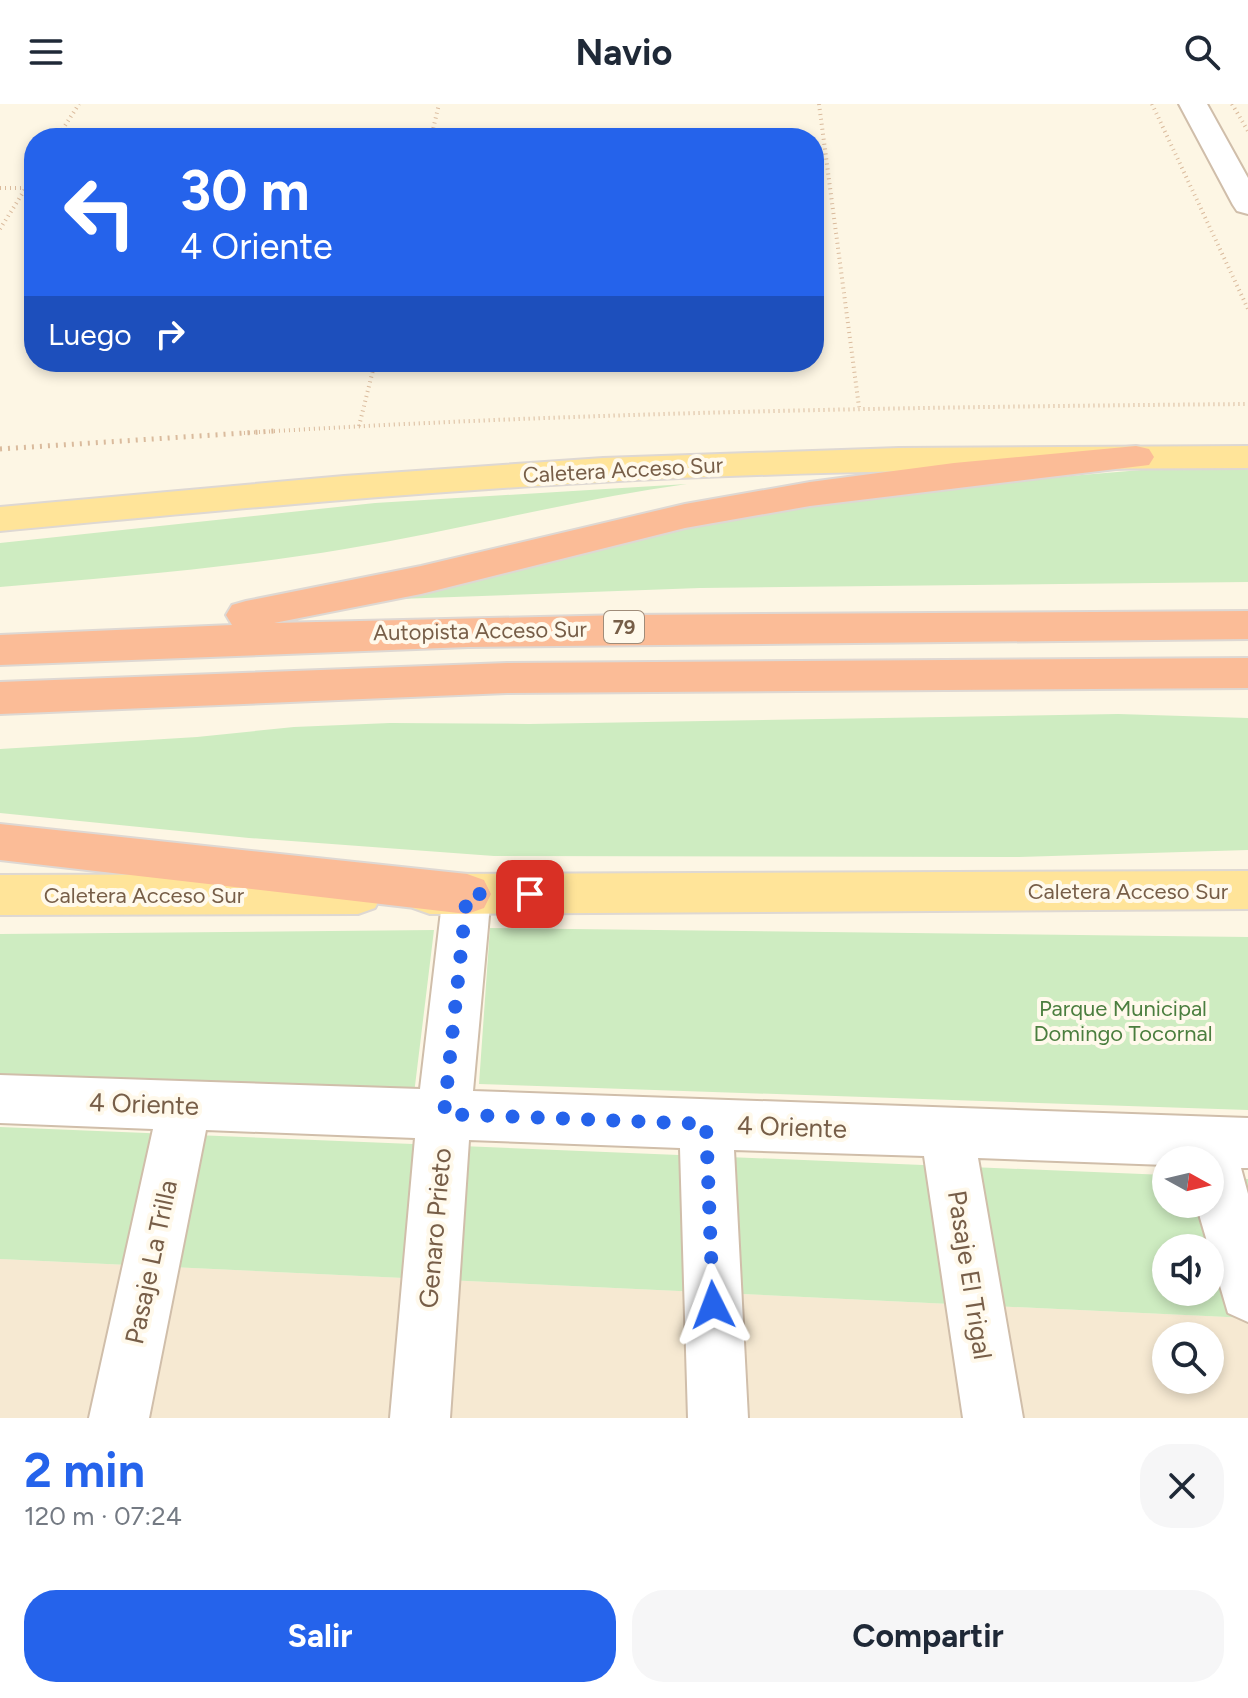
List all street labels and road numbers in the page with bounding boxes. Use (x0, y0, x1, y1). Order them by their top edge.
street label: Caletera Acceso Sur (522, 451, 724, 489)
road number: 79 (604, 611, 644, 643)
street label: Autopista Acceso Sur (373, 616, 588, 646)
street label: Caletera Acceso Sur (1028, 878, 1229, 905)
street label: Caletera Acceso Sur (44, 882, 245, 909)
street label: 4 Oriente (88, 1086, 200, 1122)
street label: 4 Oriente (736, 1109, 848, 1145)
street label: Genaro Prieto (412, 1146, 458, 1310)
street label: Pasaje La Trilla (118, 1177, 184, 1347)
street label: Pasaje El Trigal (941, 1188, 999, 1362)

